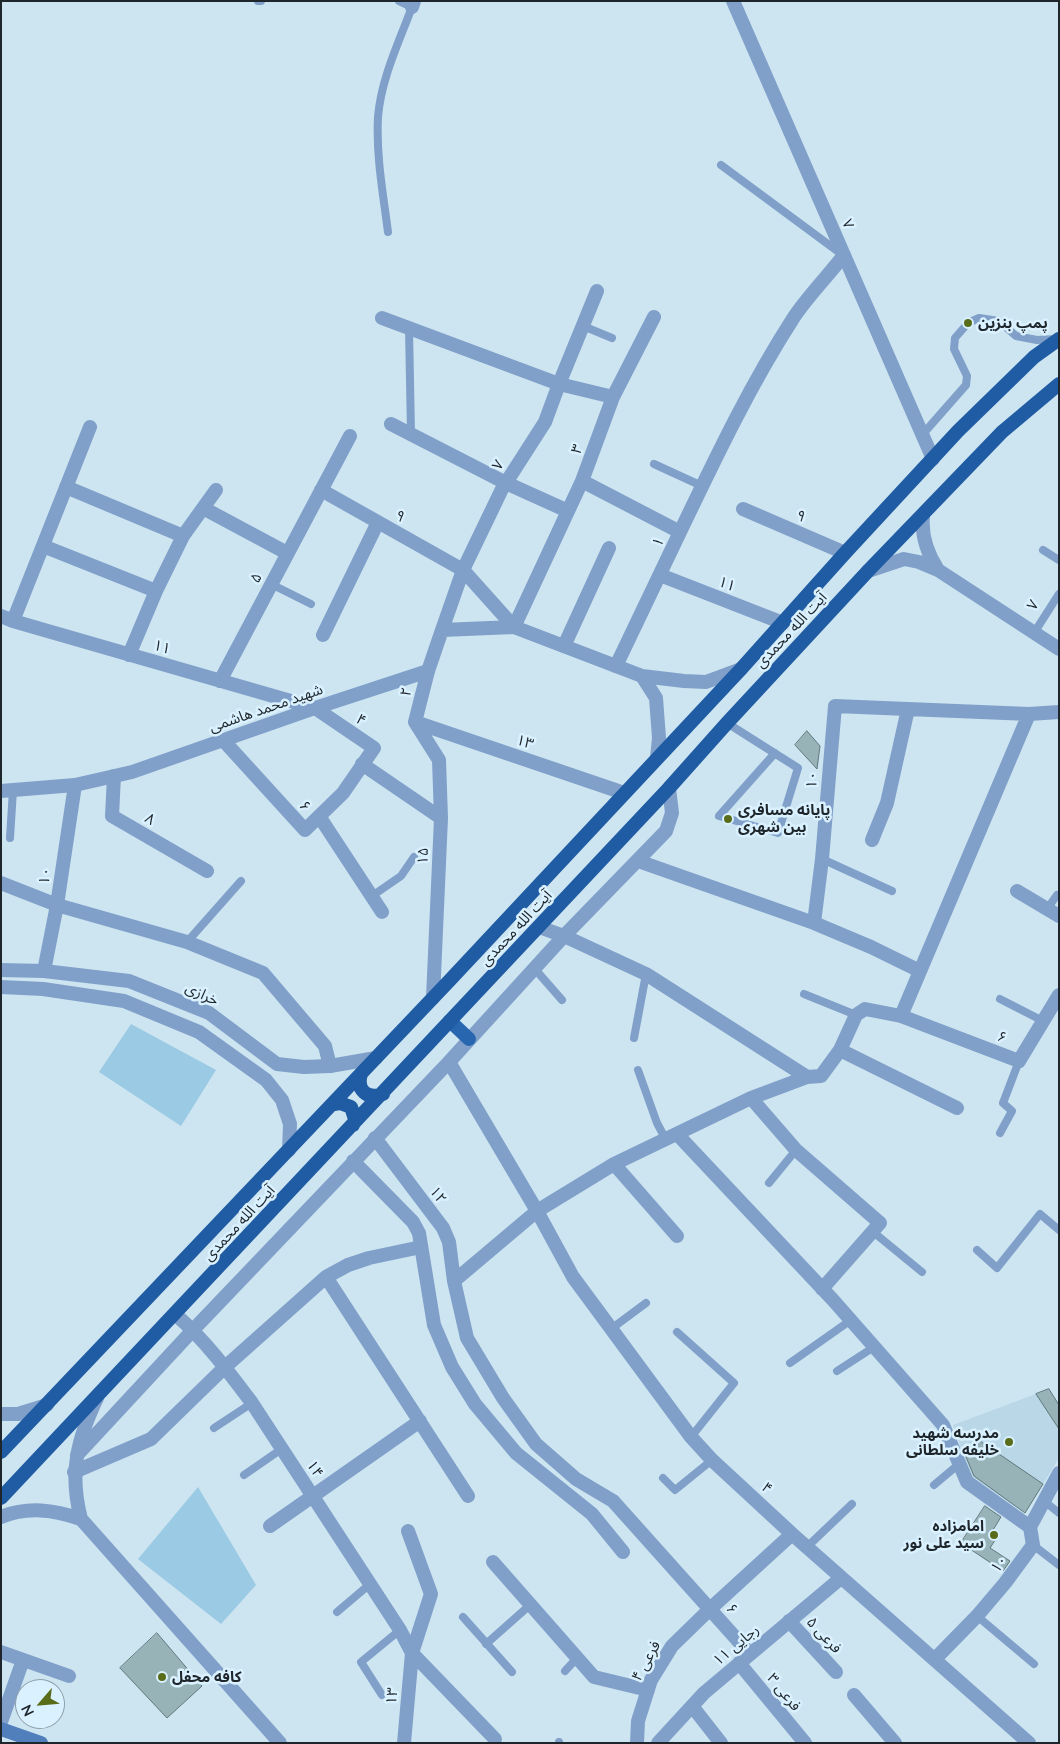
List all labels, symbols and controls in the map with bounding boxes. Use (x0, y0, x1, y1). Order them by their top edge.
street label: ۷ (838, 216, 858, 232)
place label: پمپ بنزین (978, 314, 1048, 332)
marker: پمپ بنزین (962, 317, 974, 329)
street label: ۳ (567, 442, 587, 456)
street label: ۷ (488, 457, 508, 473)
street label: ۹ (392, 506, 408, 526)
street label: ۹ (793, 506, 809, 526)
street label: ۱ (648, 534, 668, 550)
street label: ۵ (246, 570, 266, 586)
street label: ۱۱ (716, 573, 738, 595)
street label: آیت الله محمدی (751, 588, 831, 672)
street label: ۷ (1023, 597, 1043, 613)
street label: ۱۱ (151, 636, 173, 658)
street label: شهید محمد هاشمی (207, 680, 325, 736)
street label: ۲ (396, 686, 416, 698)
street label: ۴ (352, 710, 370, 730)
street label: ۱۳ (514, 731, 536, 753)
street label: ۱۰ (802, 771, 822, 789)
street label: ۶ (295, 797, 315, 815)
place label: پایانه مسافری بین شهری (738, 801, 830, 836)
street label: ۸ (142, 809, 158, 829)
marker: پایانه مسافری بین شهری (722, 813, 734, 825)
street label: ۱۵ (414, 847, 432, 865)
street label: ۱۰ (35, 866, 55, 886)
street label: آیت الله محمدی (476, 886, 556, 970)
street label: خرازی (182, 978, 222, 1010)
street label: ۶ (995, 1027, 1009, 1047)
street label: آیت الله محمدی (199, 1181, 279, 1265)
street label: ۱۲ (426, 1183, 450, 1207)
place label: مدرسه شهید خلیفه سلطانی (906, 1424, 999, 1459)
marker: مدرسه شهید خلیفه سلطانی (1003, 1436, 1015, 1448)
street label: ۱۴ (303, 1457, 327, 1481)
street label: ۴ (758, 1478, 776, 1498)
place label: امامزاده سید علی نور (903, 1517, 984, 1552)
marker: امامزاده سید علی نور (988, 1529, 1000, 1541)
street label: ۱۰ (987, 1552, 1011, 1576)
street label: ۶ (722, 1600, 742, 1618)
street label: فرعی ۵ (803, 1613, 845, 1657)
street label: رجایی ۱۱ (709, 1621, 763, 1669)
street label: فرعی ۴ (628, 1638, 664, 1684)
place label: کافه محفل (172, 1668, 241, 1686)
street label: فرعی ۳ (763, 1670, 805, 1714)
marker: کافه محفل (156, 1671, 168, 1683)
north arrow (15, 1679, 65, 1729)
street label: ۱۳ (382, 1687, 402, 1705)
text: N (17, 1702, 37, 1719)

